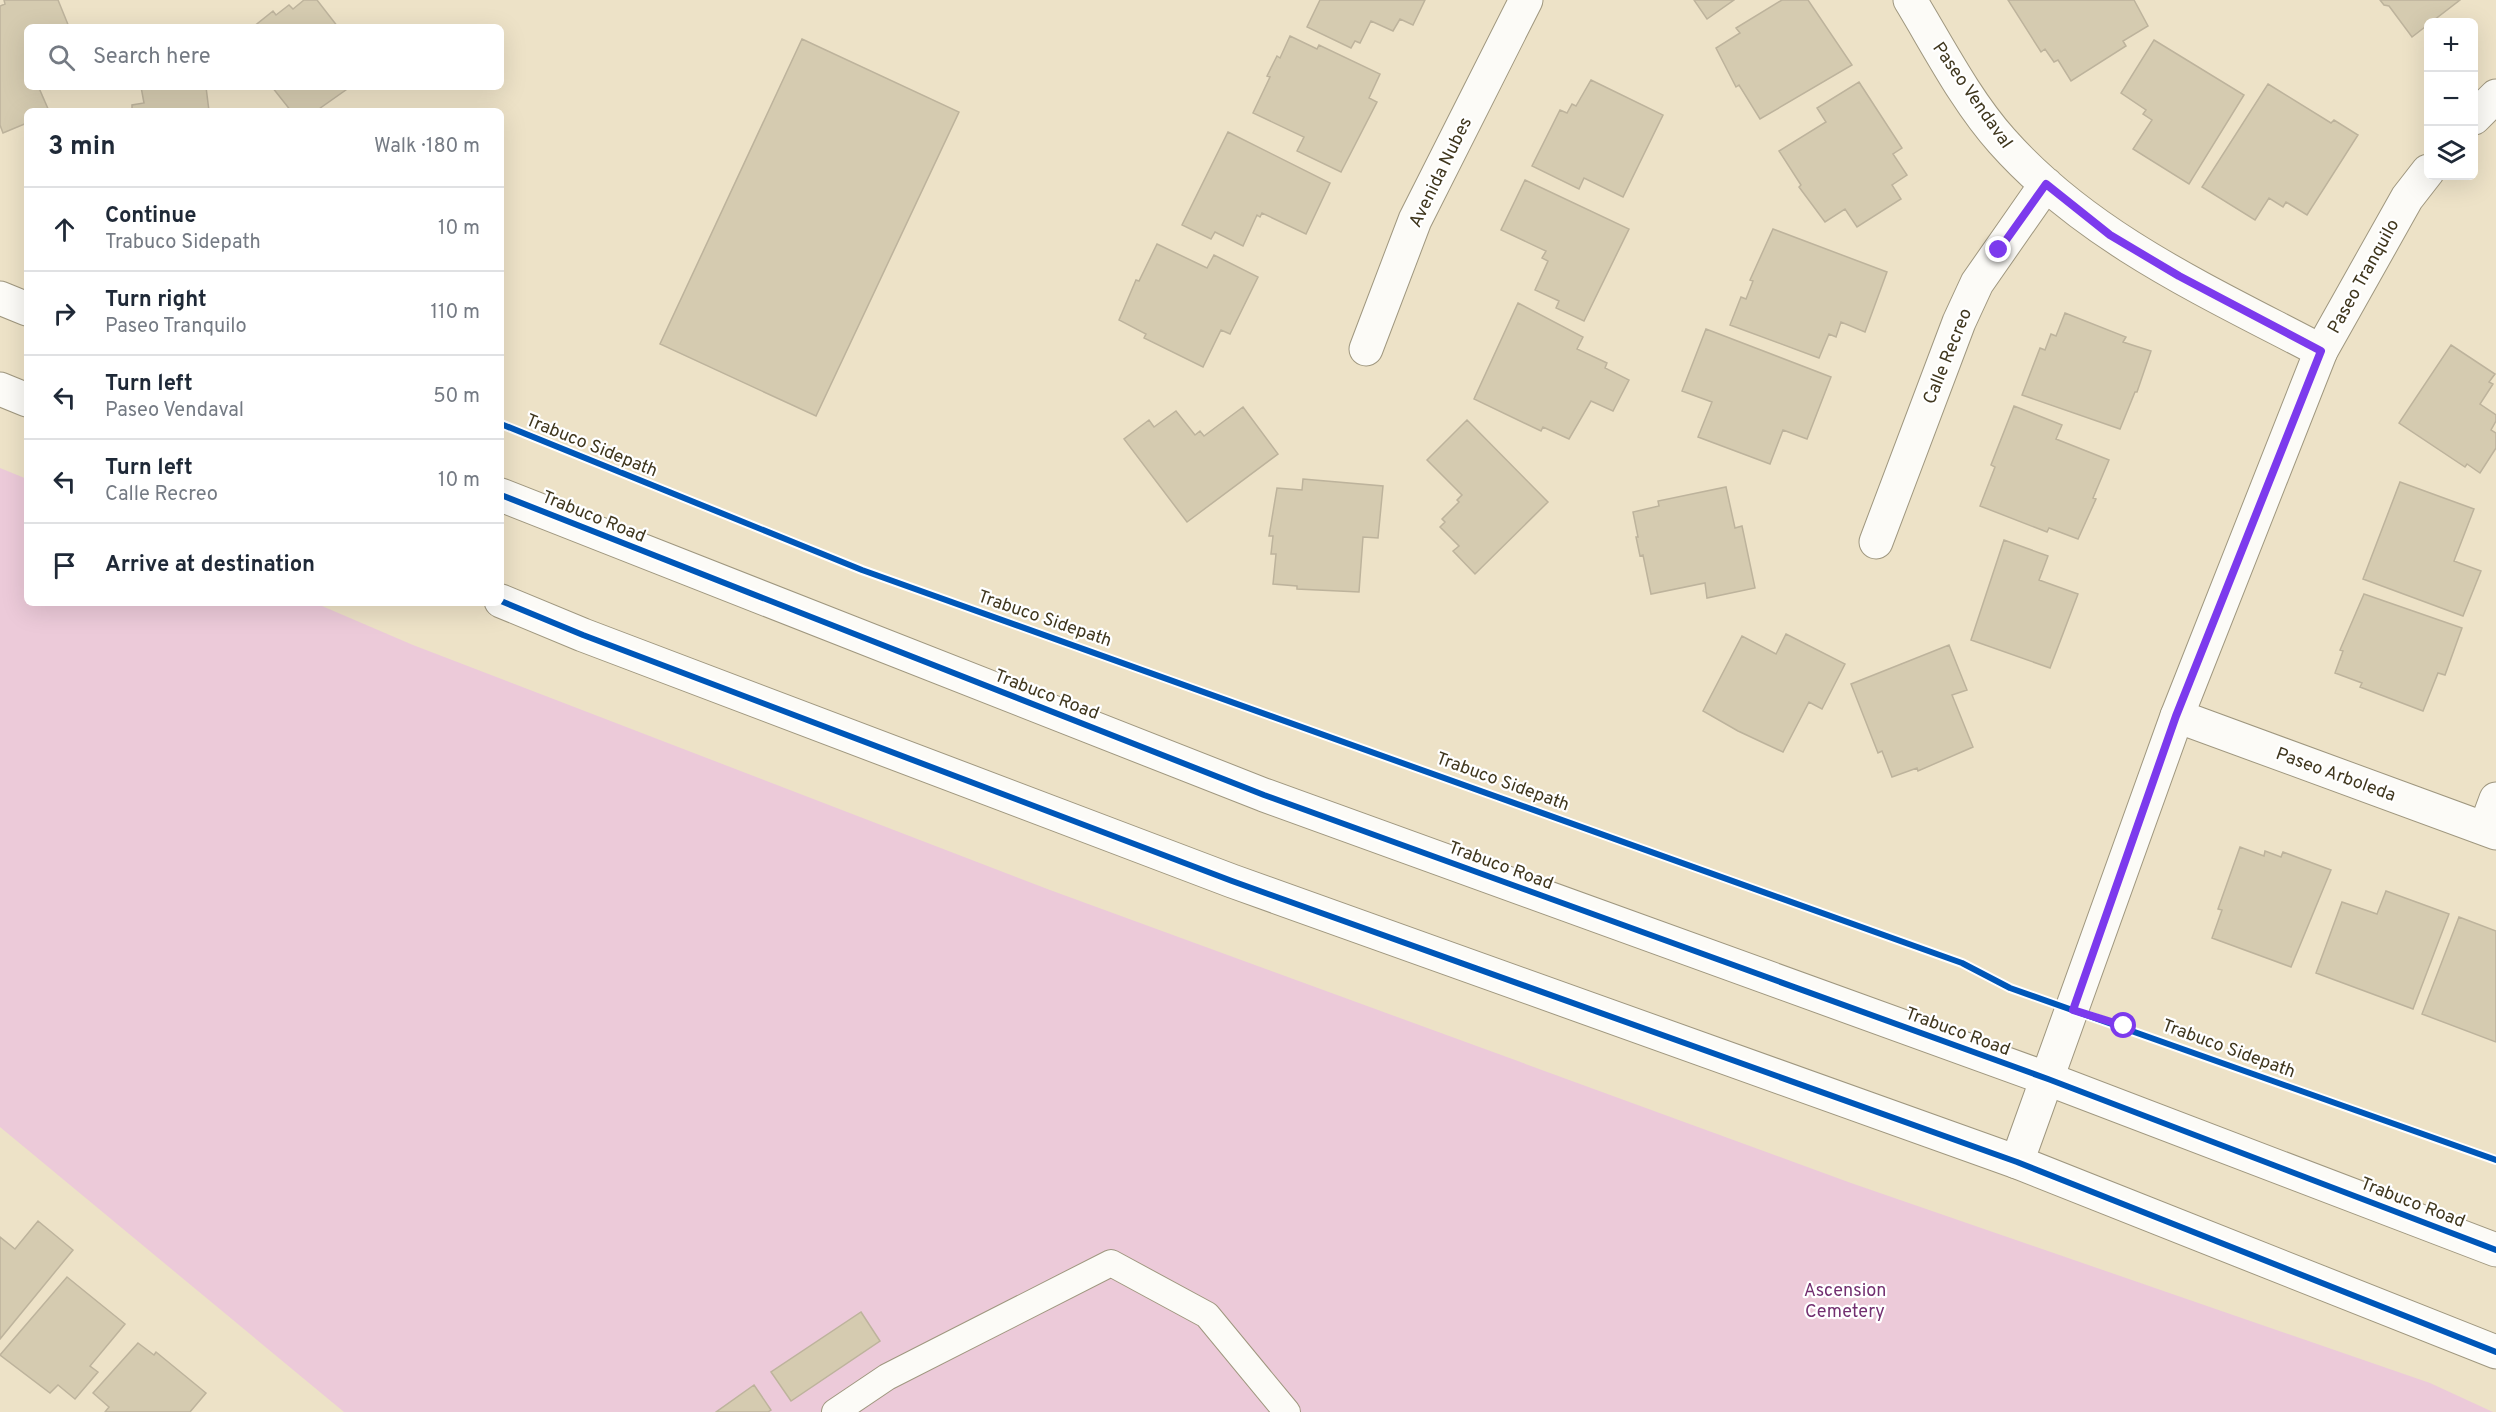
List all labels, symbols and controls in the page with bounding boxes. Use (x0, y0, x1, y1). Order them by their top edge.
map controls (2424, 18, 2478, 180)
button: + (2424, 18, 2478, 72)
search box (24, 24, 504, 90)
street label: Paseo Vendaval (1926, 38, 2017, 154)
icon: search (45, 41, 78, 74)
text: Search here (93, 44, 211, 71)
button: − (2424, 72, 2478, 126)
street label: Avenida Nubes (1405, 114, 1478, 232)
button: layers (2424, 126, 2478, 180)
text: 3 min (48, 131, 116, 164)
text: Walk · 180 m (374, 134, 480, 160)
text: Continue (105, 203, 196, 230)
icon: ahead (48, 213, 81, 246)
street label: Paseo Tranquilo (2323, 215, 2405, 338)
text: 10 m (438, 216, 480, 242)
text: Trabuco Sidepath (105, 230, 261, 256)
route end (1985, 236, 2011, 262)
text: Turn right (105, 287, 207, 314)
icon: right (48, 297, 81, 330)
text: 110 m (431, 300, 480, 326)
street label: Calle Recreo (1919, 305, 1978, 408)
text: Paseo Tranquilo (105, 314, 247, 340)
text: Turn left (105, 371, 193, 398)
icon: left (48, 381, 81, 414)
text: 50 m (433, 384, 480, 410)
text: Paseo Vendaval (105, 398, 244, 424)
street label: Trabuco Sidepath (522, 409, 661, 483)
text: Turn left (105, 455, 193, 482)
icon: left (48, 465, 81, 498)
text: 10 m (438, 468, 480, 494)
text: Calle Recreo (105, 482, 218, 508)
street label: Trabuco Road (538, 486, 649, 549)
icon: arrive (48, 549, 81, 582)
text: Arrive at destination (105, 552, 315, 579)
street label: Trabuco Sidepath (975, 586, 1115, 653)
street label: Trabuco Road (991, 665, 1102, 726)
street label: Paseo Arboleda (2272, 743, 2399, 808)
street label: Trabuco Sidepath (1433, 748, 1572, 817)
street label: Trabuco Road (1445, 837, 1556, 896)
street label: Trabuco Road (1902, 1003, 2013, 1062)
route start (2110, 1012, 2136, 1038)
street label: Trabuco Sidepath (2159, 1015, 2298, 1084)
street label: Trabuco Road (2357, 1173, 2468, 1234)
park label: Ascension Cemetery (1804, 1280, 1886, 1324)

